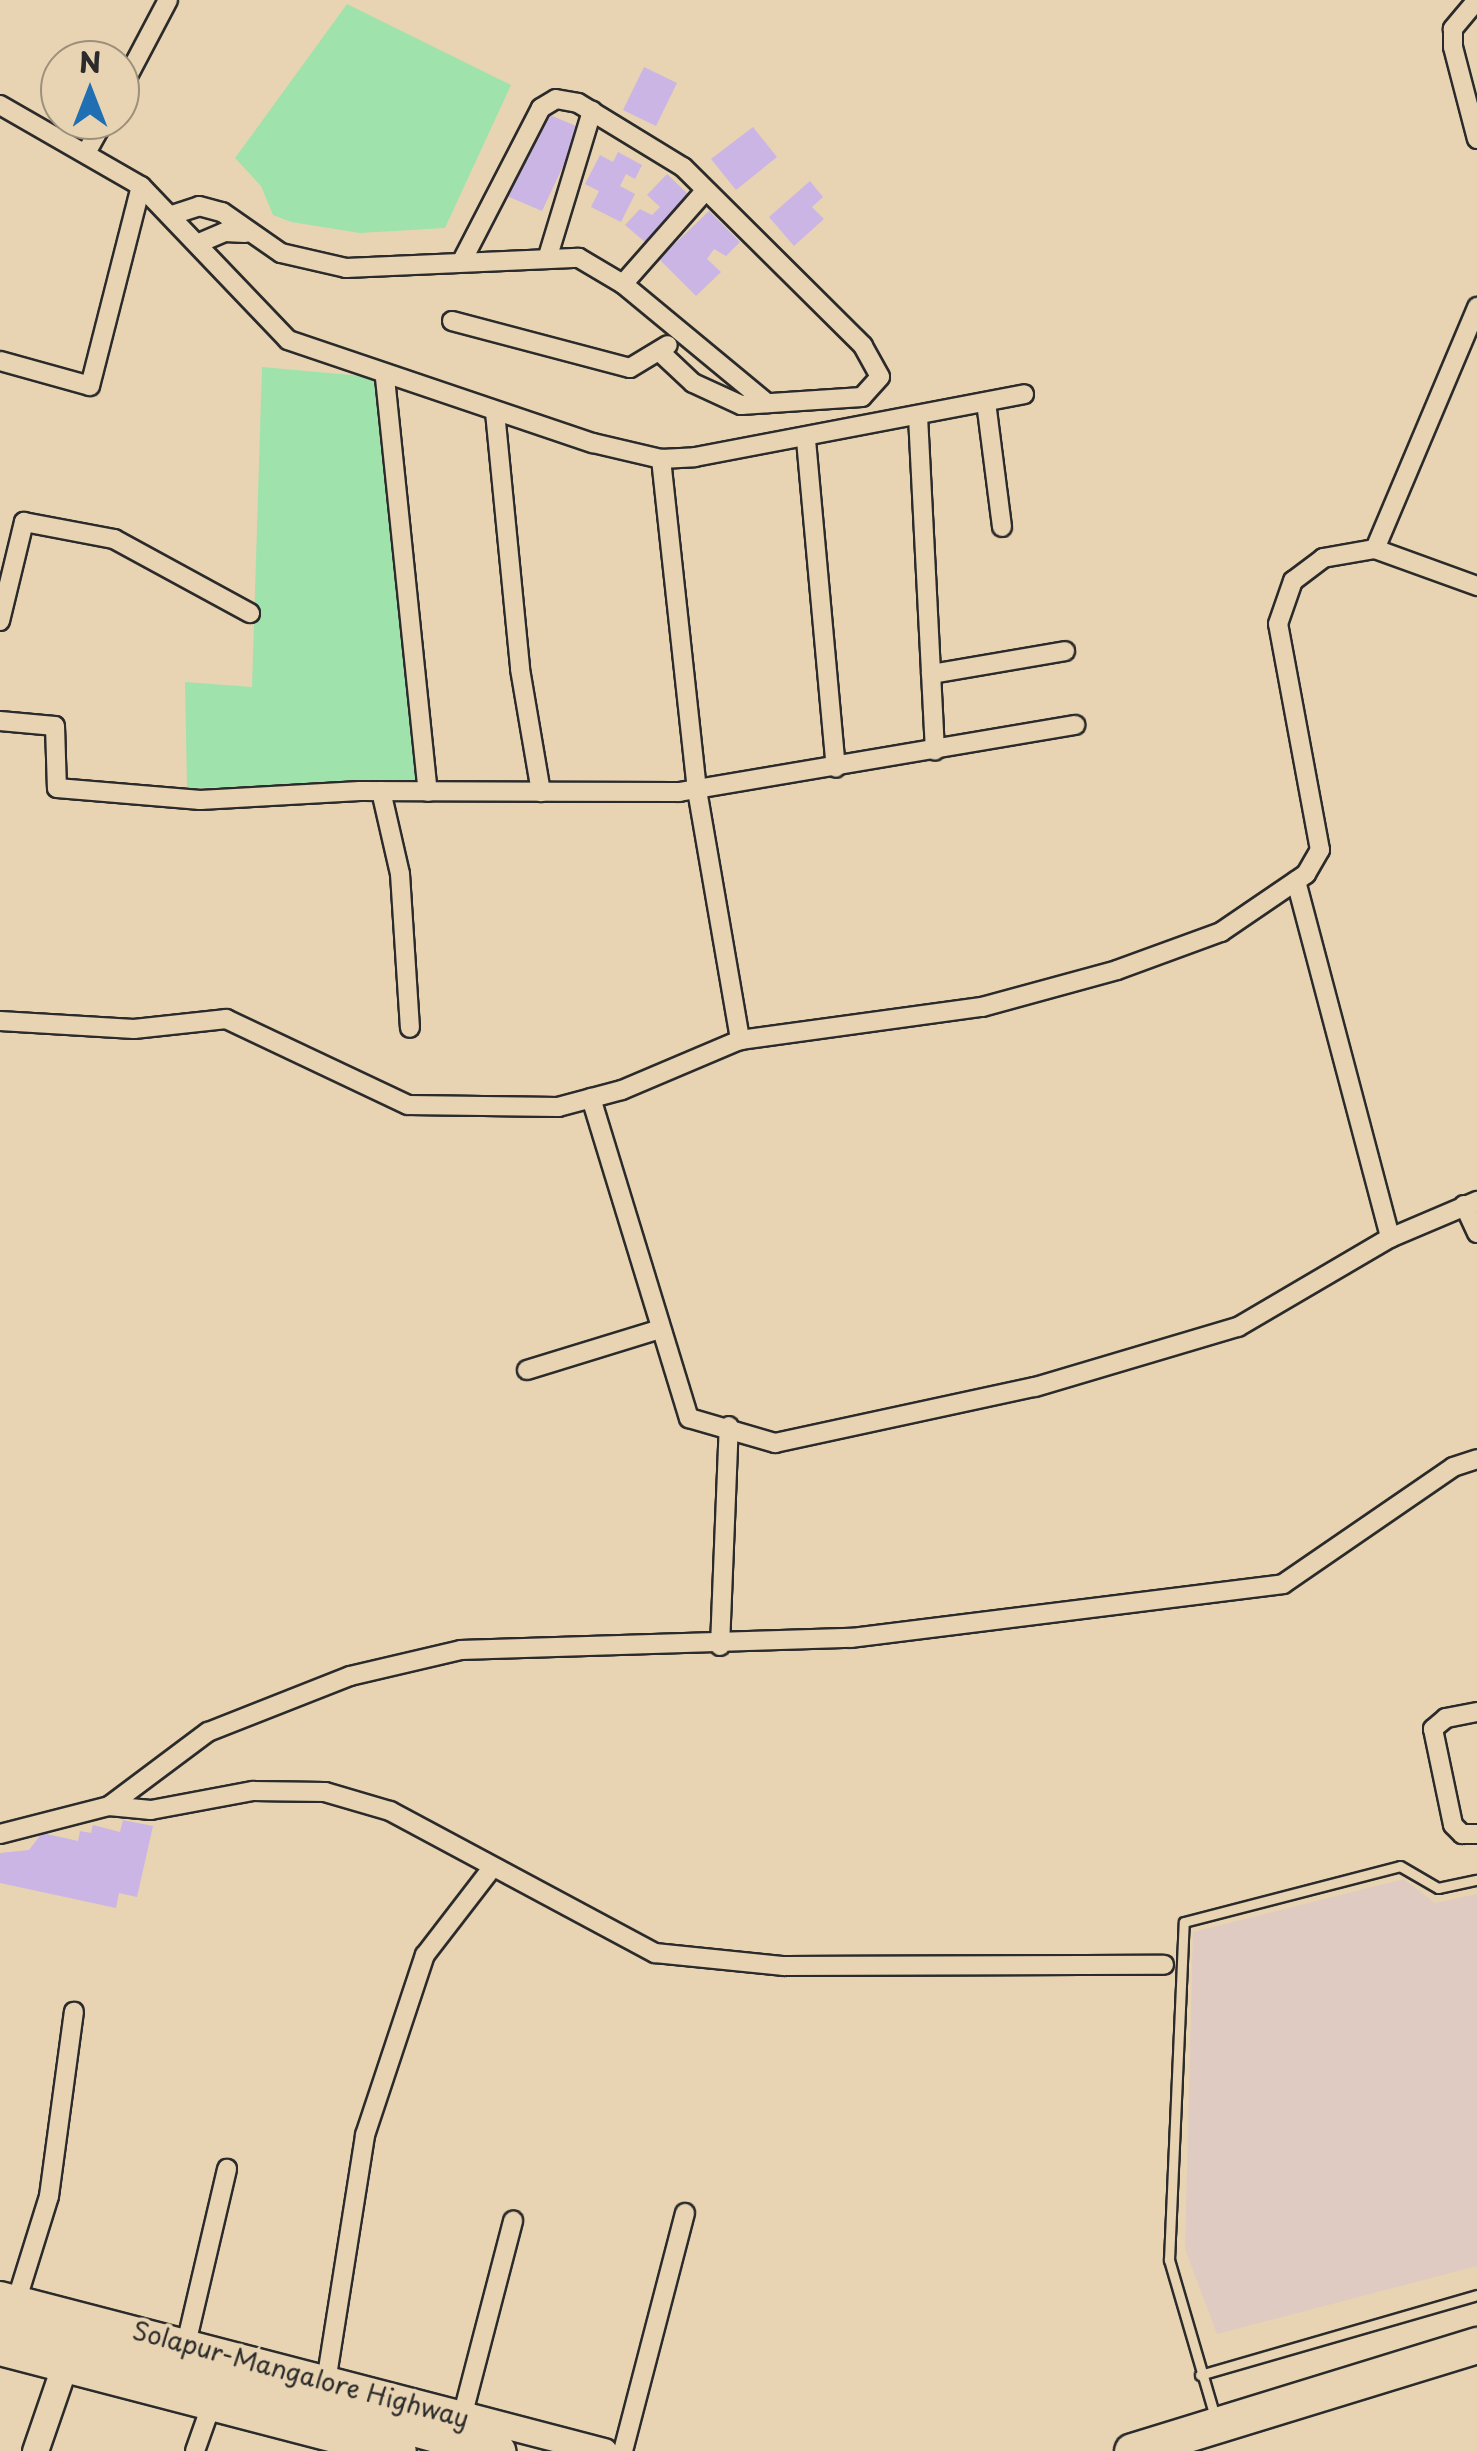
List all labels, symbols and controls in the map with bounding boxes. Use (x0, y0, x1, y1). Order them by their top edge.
north arrow (40, 40, 140, 140)
text: N (79, 40, 101, 83)
street label: Solapur-Mangalore Highway (130, 2315, 472, 2433)

